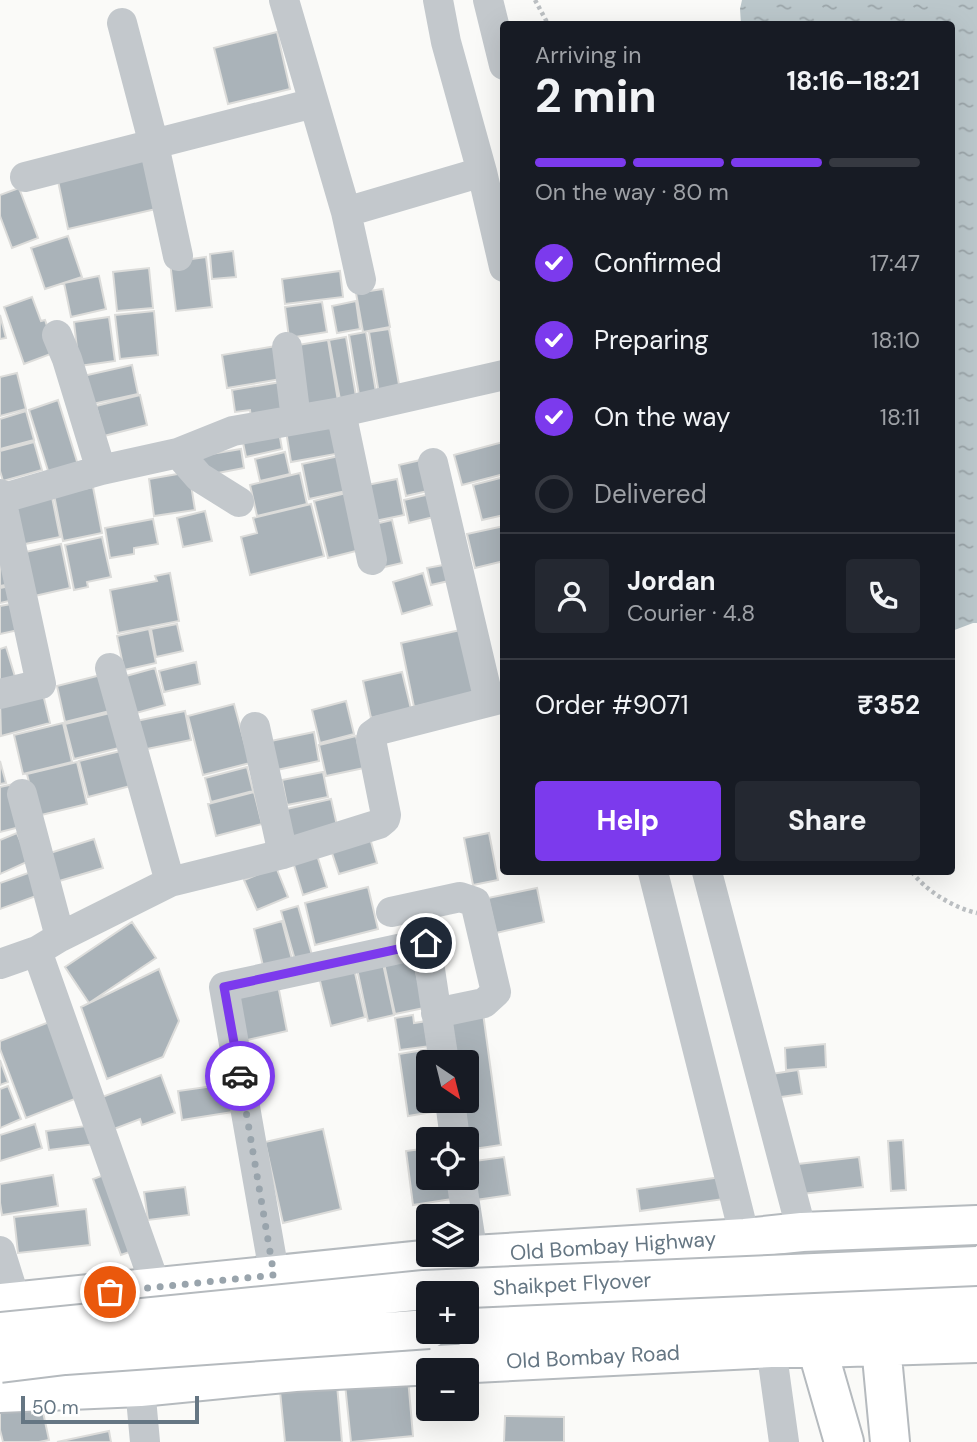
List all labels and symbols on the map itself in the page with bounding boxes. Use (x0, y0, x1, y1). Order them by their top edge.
pin (396, 913, 456, 973)
courier (205, 1041, 275, 1111)
north arrow (416, 1050, 480, 1113)
street label: Old Bombay Highway (509, 1225, 717, 1267)
pin (80, 1262, 140, 1322)
street label: Shaikpet Flyover (492, 1266, 652, 1302)
street label: Old Bombay Road (505, 1338, 681, 1376)
scale bar (21, 1393, 200, 1425)

